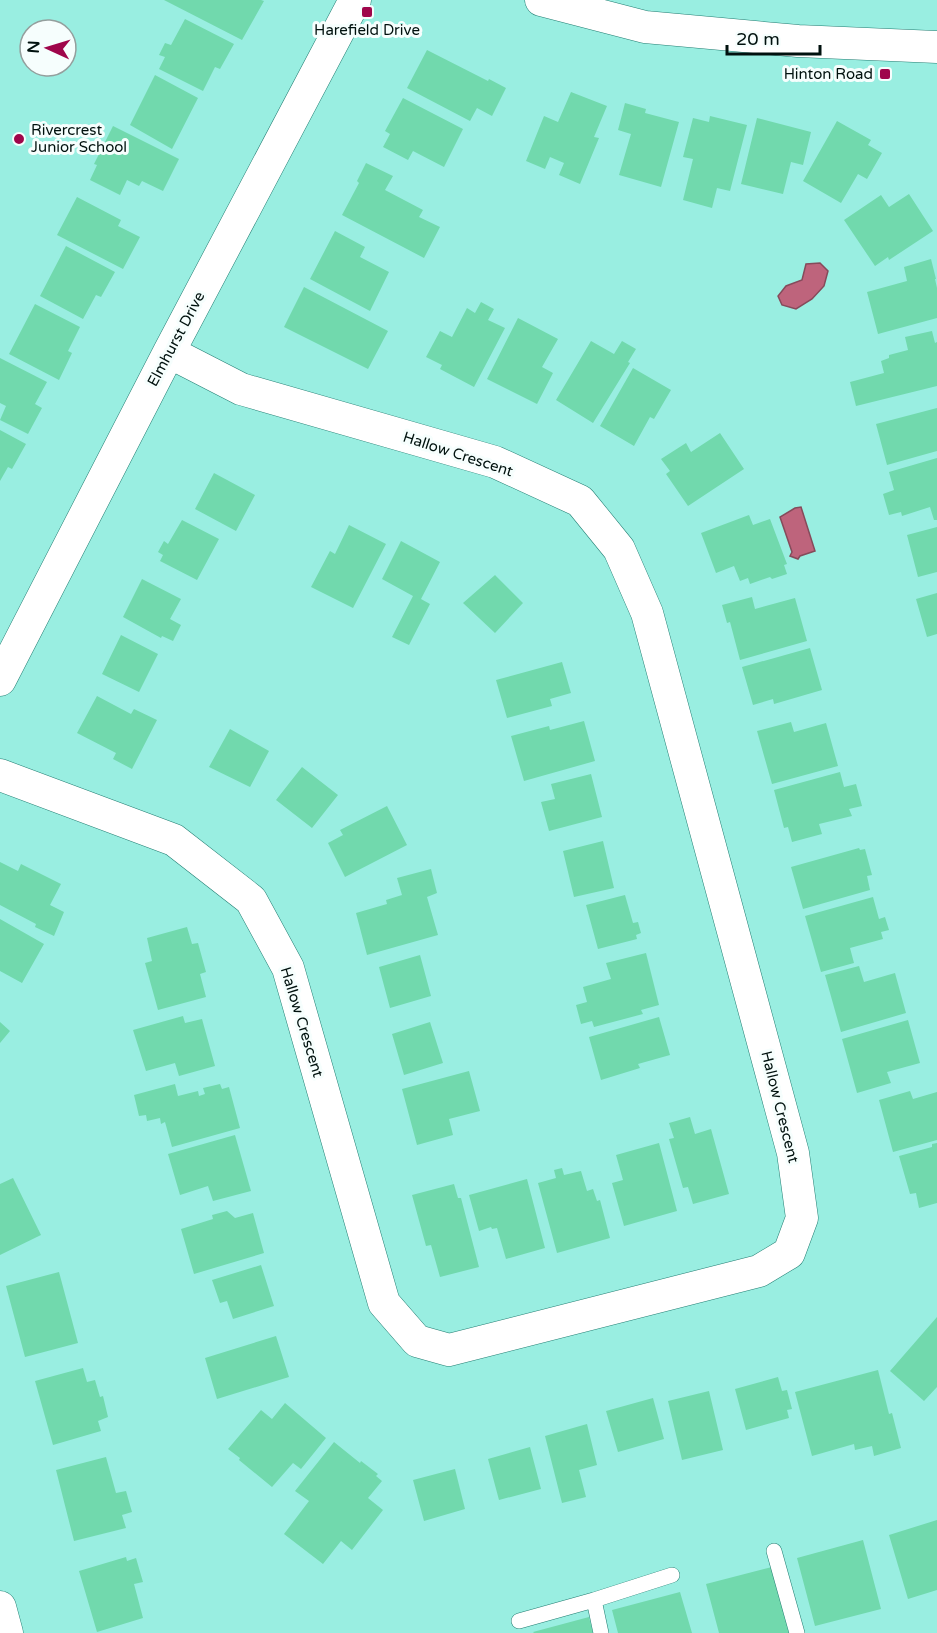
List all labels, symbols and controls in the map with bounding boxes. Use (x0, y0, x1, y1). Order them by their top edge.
marker: Harefield Drive (360, 5, 374, 19)
north arrow (18, 18, 78, 78)
scale bar (727, 18, 820, 56)
place label: Harefield Drive (314, 21, 420, 39)
text: 20 m (736, 28, 780, 50)
text: N (24, 40, 44, 54)
place label: Hinton Road (784, 65, 873, 83)
marker: Hinton Road (878, 67, 892, 81)
place label: Rivercrest Junior School (31, 121, 127, 156)
marker: Rivercrest Junior School (12, 132, 26, 146)
street label: Elmhurst Drive (143, 289, 209, 389)
street label: Hallow Crescent (401, 428, 516, 480)
street label: Hallow Crescent (277, 965, 327, 1080)
street label: Hallow Crescent (757, 1049, 803, 1165)

